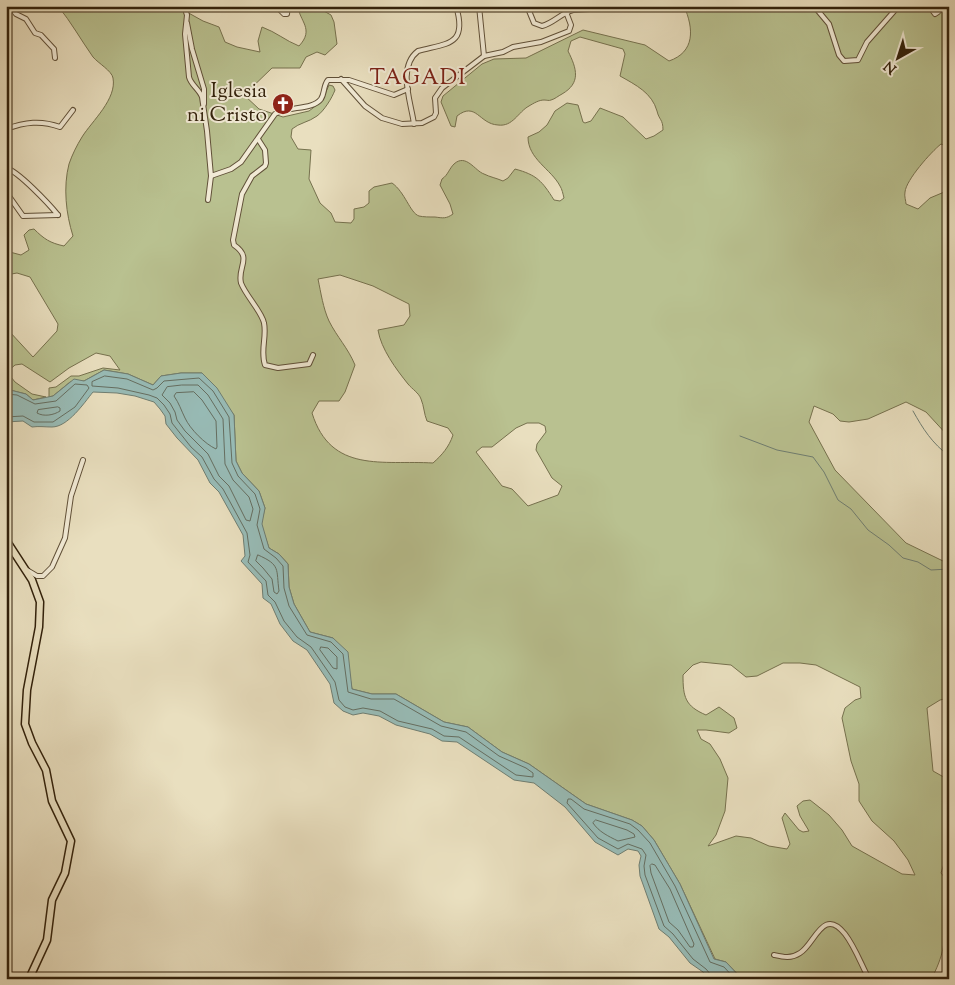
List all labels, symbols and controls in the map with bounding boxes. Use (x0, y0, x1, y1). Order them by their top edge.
north arrow (872, 32, 922, 82)
text: N (880, 55, 902, 78)
district label: TAGADI (370, 63, 466, 95)
place label: Iglesia ni Cristo (187, 77, 267, 131)
church icon: Iglesia ni Cristo (271, 92, 295, 116)

